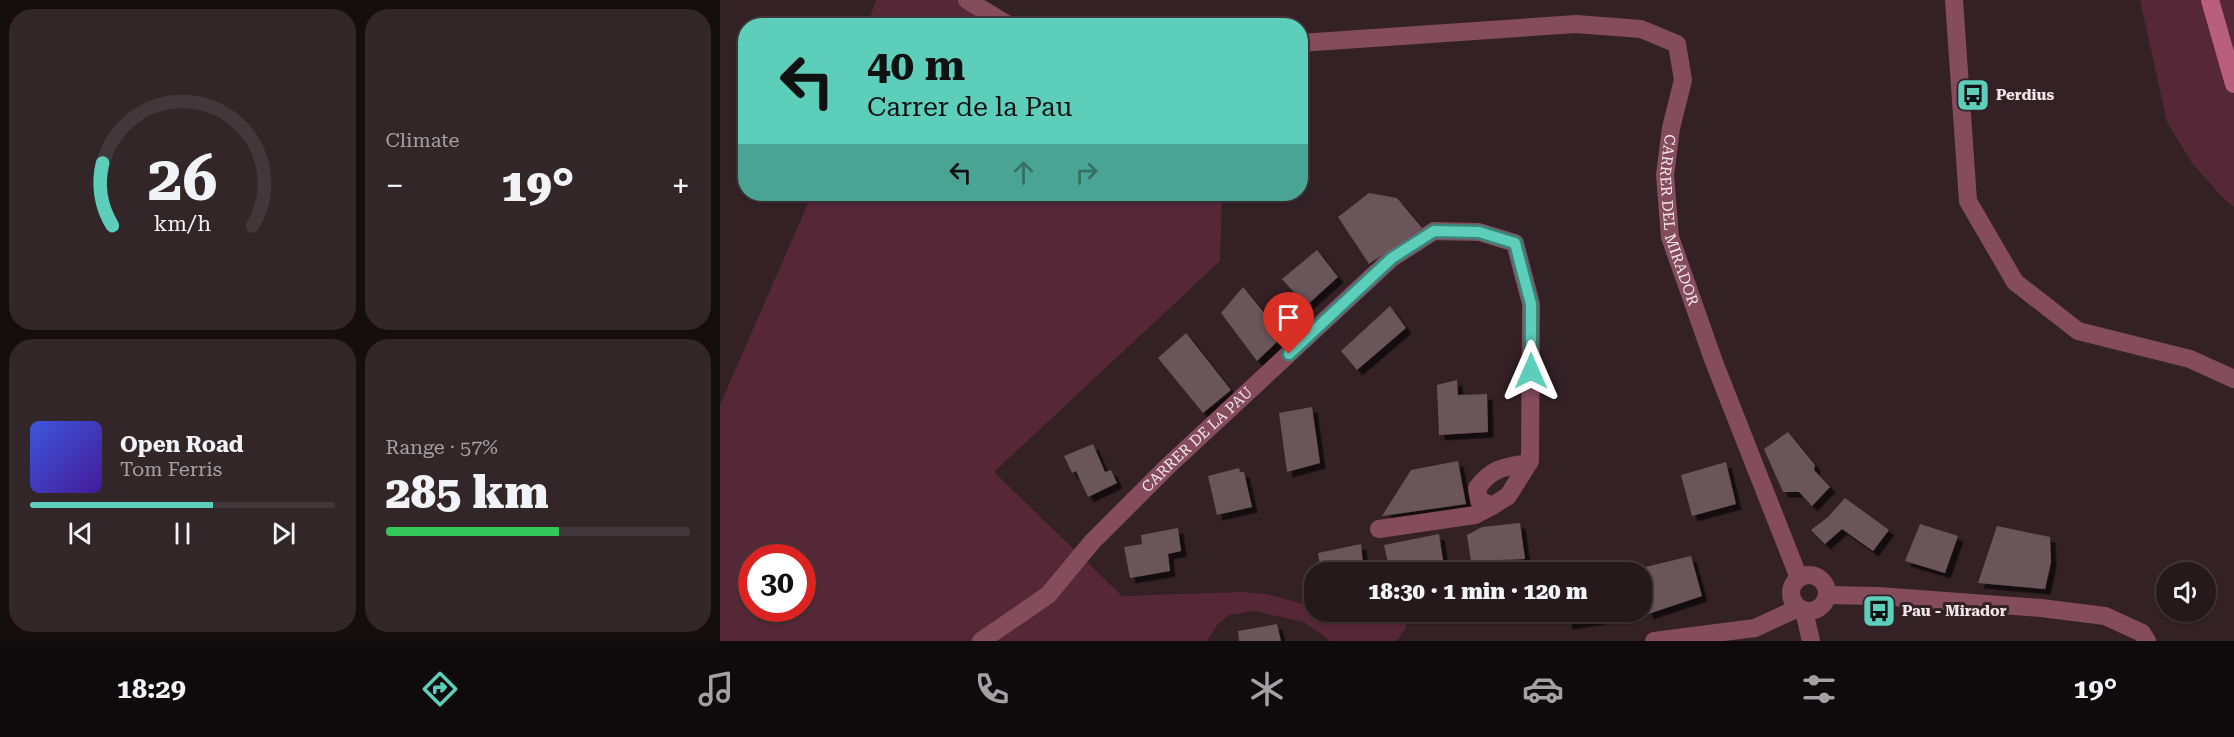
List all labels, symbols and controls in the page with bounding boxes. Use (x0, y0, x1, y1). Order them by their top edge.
text: 40 m (867, 41, 965, 90)
icon: left (768, 42, 846, 120)
bus stop icon: Perdius (1955, 77, 1991, 113)
place label: Perdius (1996, 86, 2054, 104)
text: Carrer de la Pau (867, 91, 1072, 123)
text: Climate (386, 128, 460, 152)
street label: CARRER DEL MIRADOR (1656, 133, 1703, 309)
text: 26 (147, 142, 217, 215)
icon: left (944, 156, 977, 189)
icon: ahead (1007, 156, 1040, 189)
icon: right (1070, 156, 1103, 189)
text: 19° (501, 159, 574, 212)
text: − (386, 166, 404, 205)
text: + (672, 166, 690, 205)
text: km/h (154, 212, 211, 237)
pin (1263, 292, 1314, 354)
icon: arrive (1272, 301, 1305, 334)
position arrow (1499, 339, 1563, 403)
street label: CARRER DE LA PAU (1138, 383, 1256, 496)
text: Open Road (120, 432, 243, 457)
text: Range · 57% (386, 435, 498, 459)
text: Tom Ferris (120, 457, 222, 481)
text: 285 km (386, 466, 549, 519)
icon: previous (64, 517, 97, 550)
icon: pause (166, 517, 199, 550)
icon: next (267, 517, 300, 550)
speed limit sign: 30 (738, 544, 816, 622)
map controls (2156, 562, 2216, 622)
button: sound (2156, 562, 2216, 622)
text: 18:30 · 1 min · 120 m (1368, 579, 1588, 604)
bus stop icon: Pau - Mirador (1861, 593, 1897, 629)
place label: Pau - Mirador (1902, 602, 2007, 620)
icon: directions (419, 668, 461, 710)
icon: music (695, 668, 737, 710)
icon: phone (971, 668, 1013, 710)
icon: climate (1246, 668, 1288, 710)
icon: car (1522, 668, 1564, 710)
icon: filters (1798, 668, 1840, 710)
text: 18:29 (117, 673, 186, 705)
text: 19° (2073, 673, 2117, 705)

